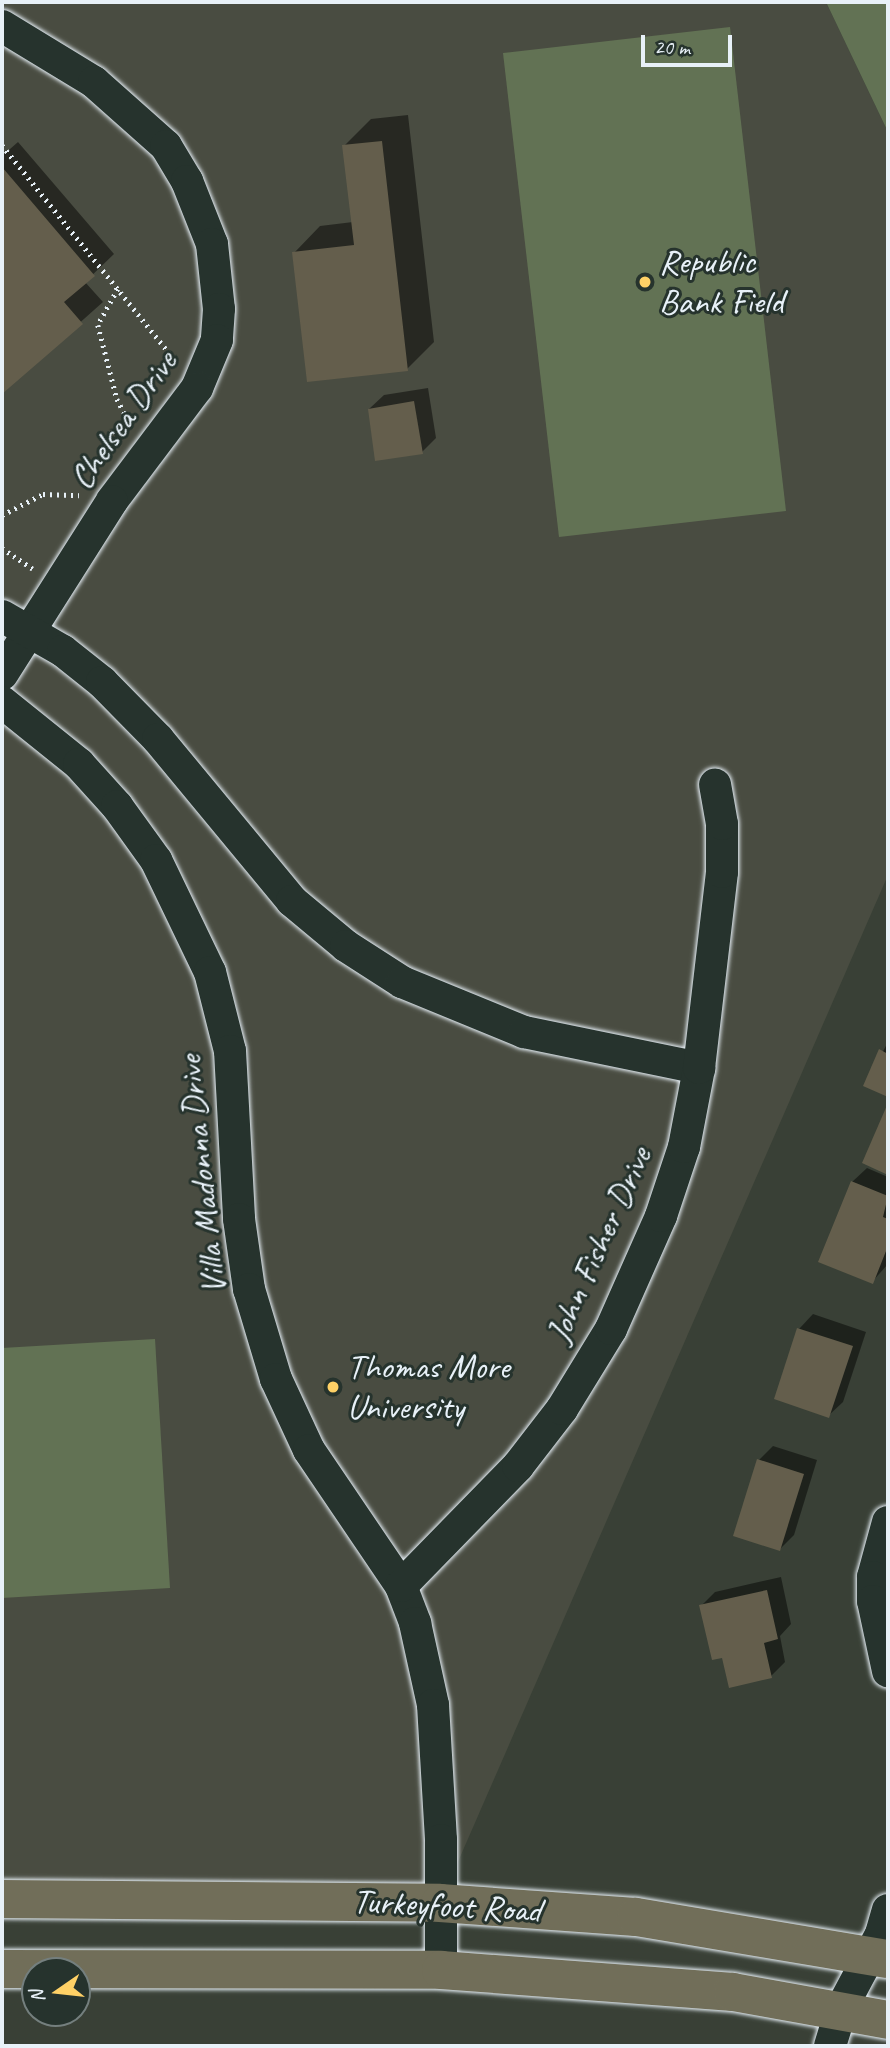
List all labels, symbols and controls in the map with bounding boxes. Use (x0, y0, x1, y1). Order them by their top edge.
scale bar (645, 21, 736, 65)
text: 20 m (654, 34, 690, 60)
place label: Republic Bank Field (659, 241, 783, 323)
marker: Republic Bank Field (637, 274, 653, 290)
street label: Chelsea Drive (60, 343, 186, 497)
street label: Villa Madonna Drive (168, 1053, 236, 1297)
street label: John Fisher Drive (537, 1141, 661, 1349)
place label: Thomas More University (347, 1346, 510, 1428)
marker: Thomas More University (325, 1379, 341, 1395)
street label: Turkeyfoot Road (352, 1880, 542, 1932)
north arrow (21, 1957, 91, 2027)
text: N (24, 1988, 51, 2005)

